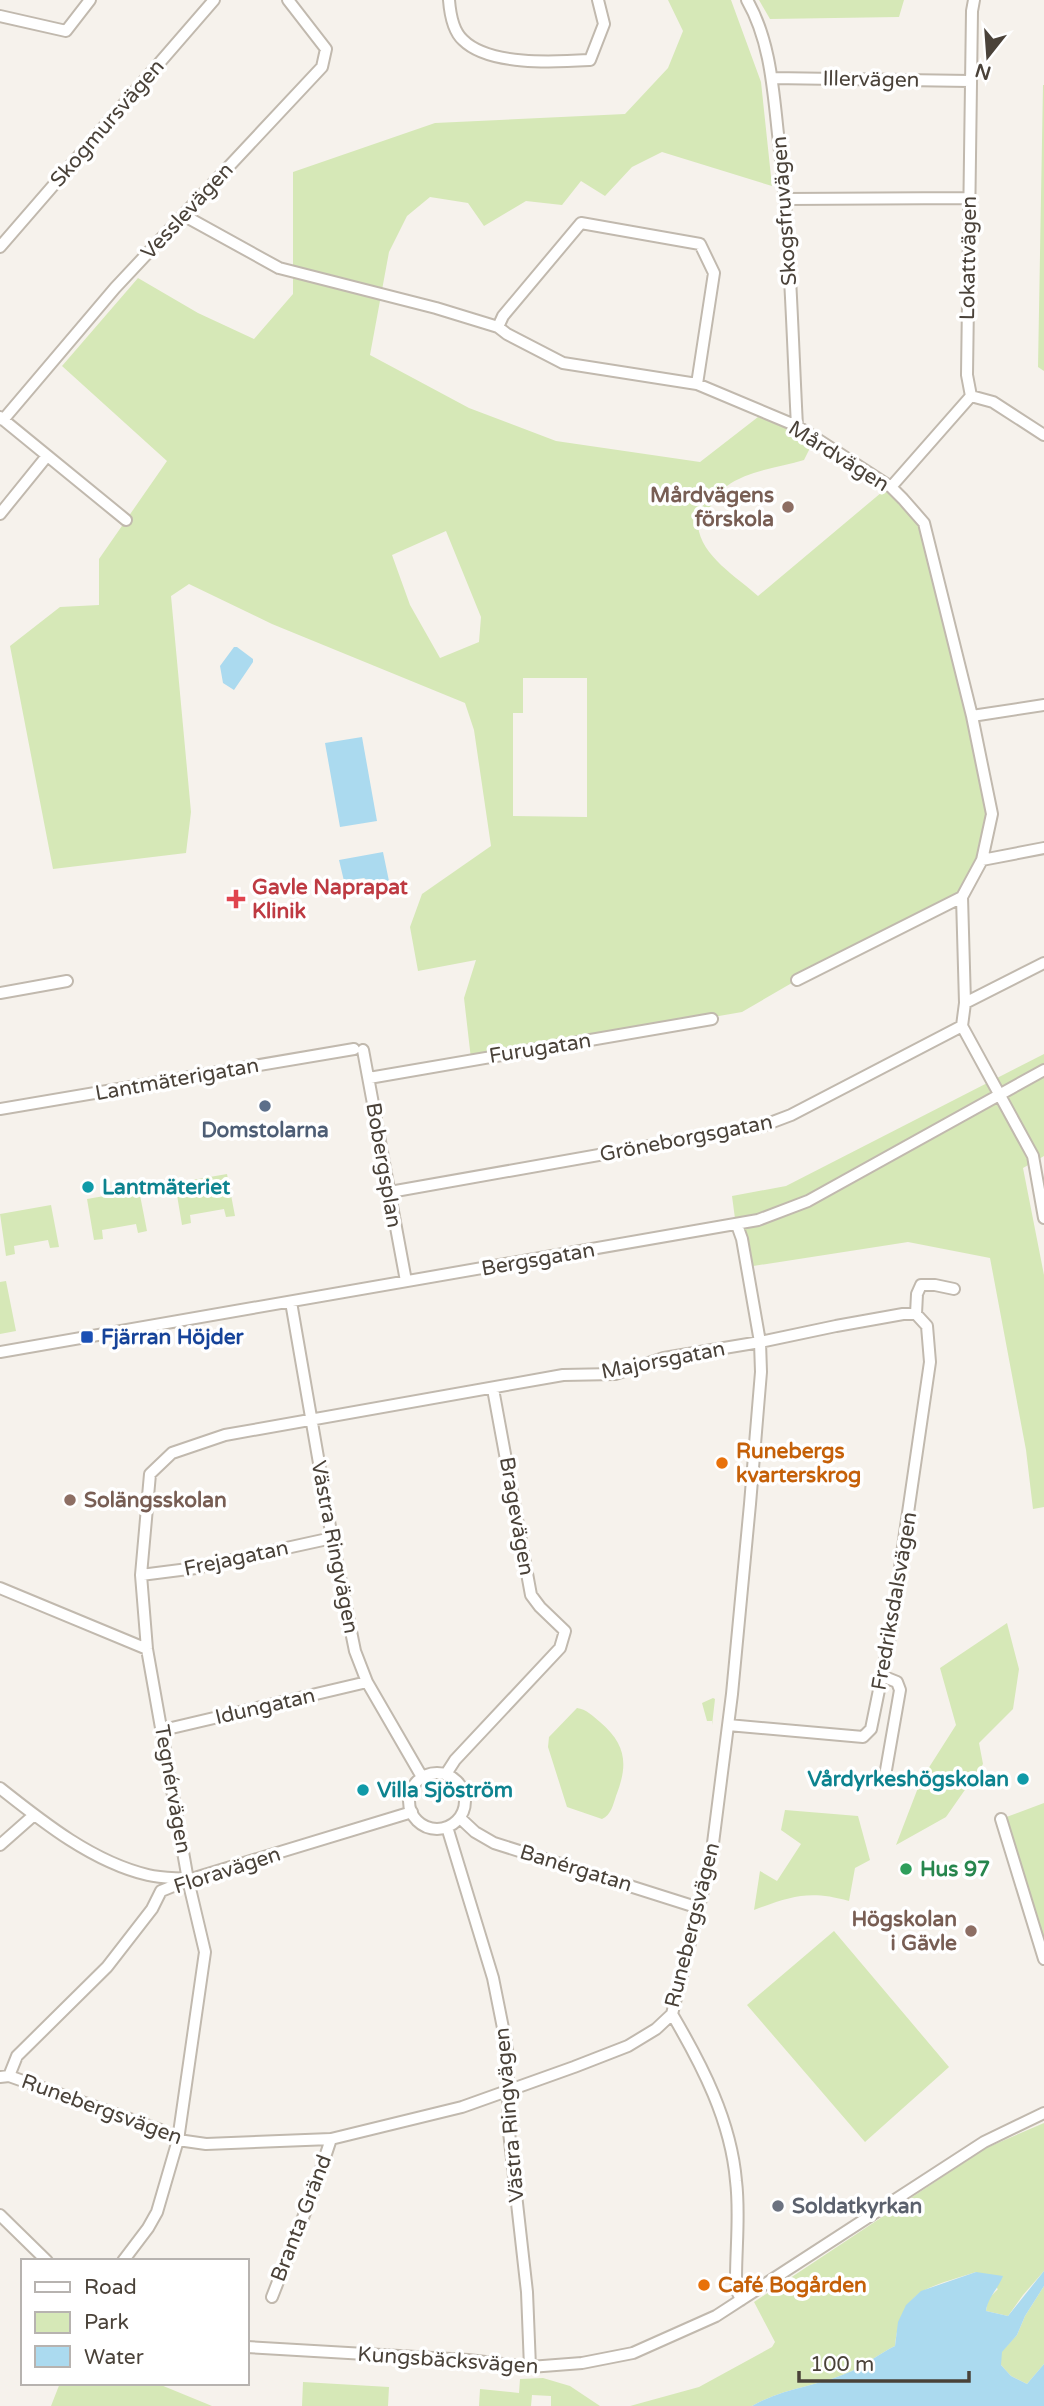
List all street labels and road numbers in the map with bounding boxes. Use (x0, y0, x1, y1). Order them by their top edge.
street label: Skogmursvägen (45, 54, 170, 192)
street label: Illervägen (822, 66, 920, 93)
street label: Skogsfruvägen (767, 135, 802, 287)
street label: Vesslevägen (136, 158, 239, 265)
street label: Lokattvägen (955, 196, 982, 320)
street label: Mårdvägen (784, 416, 894, 497)
street label: Furugatan (487, 1028, 593, 1069)
street label: Lantmäterigatan (93, 1053, 261, 1106)
street label: Bobergsplan (360, 1101, 407, 1230)
street label: Gröneborgsgatan (598, 1109, 775, 1168)
street label: Bergsgatan (479, 1237, 597, 1282)
street label: Majorsgatan (599, 1336, 727, 1385)
street label: Bragevägen (494, 1455, 539, 1577)
street label: Västra Ringvägen (305, 1459, 364, 1636)
street label: Fredriksdalsvägen (866, 1510, 922, 1692)
street label: Frejagatan (181, 1535, 291, 1582)
street label: Idungatan (213, 1683, 318, 1730)
street label: Tegnérvägen (149, 1723, 196, 1855)
street label: Banérgatan (517, 1840, 635, 1897)
street label: Runebergsvägen (660, 1840, 725, 2010)
street label: Floravägen (171, 1841, 284, 1900)
street label: Västra Ringvägen (489, 2026, 530, 2203)
street label: Runebergsvägen (18, 2069, 186, 2150)
street label: Branta Gränd (266, 2151, 337, 2285)
street label: Kungsbäcksvägen (357, 2342, 539, 2379)

